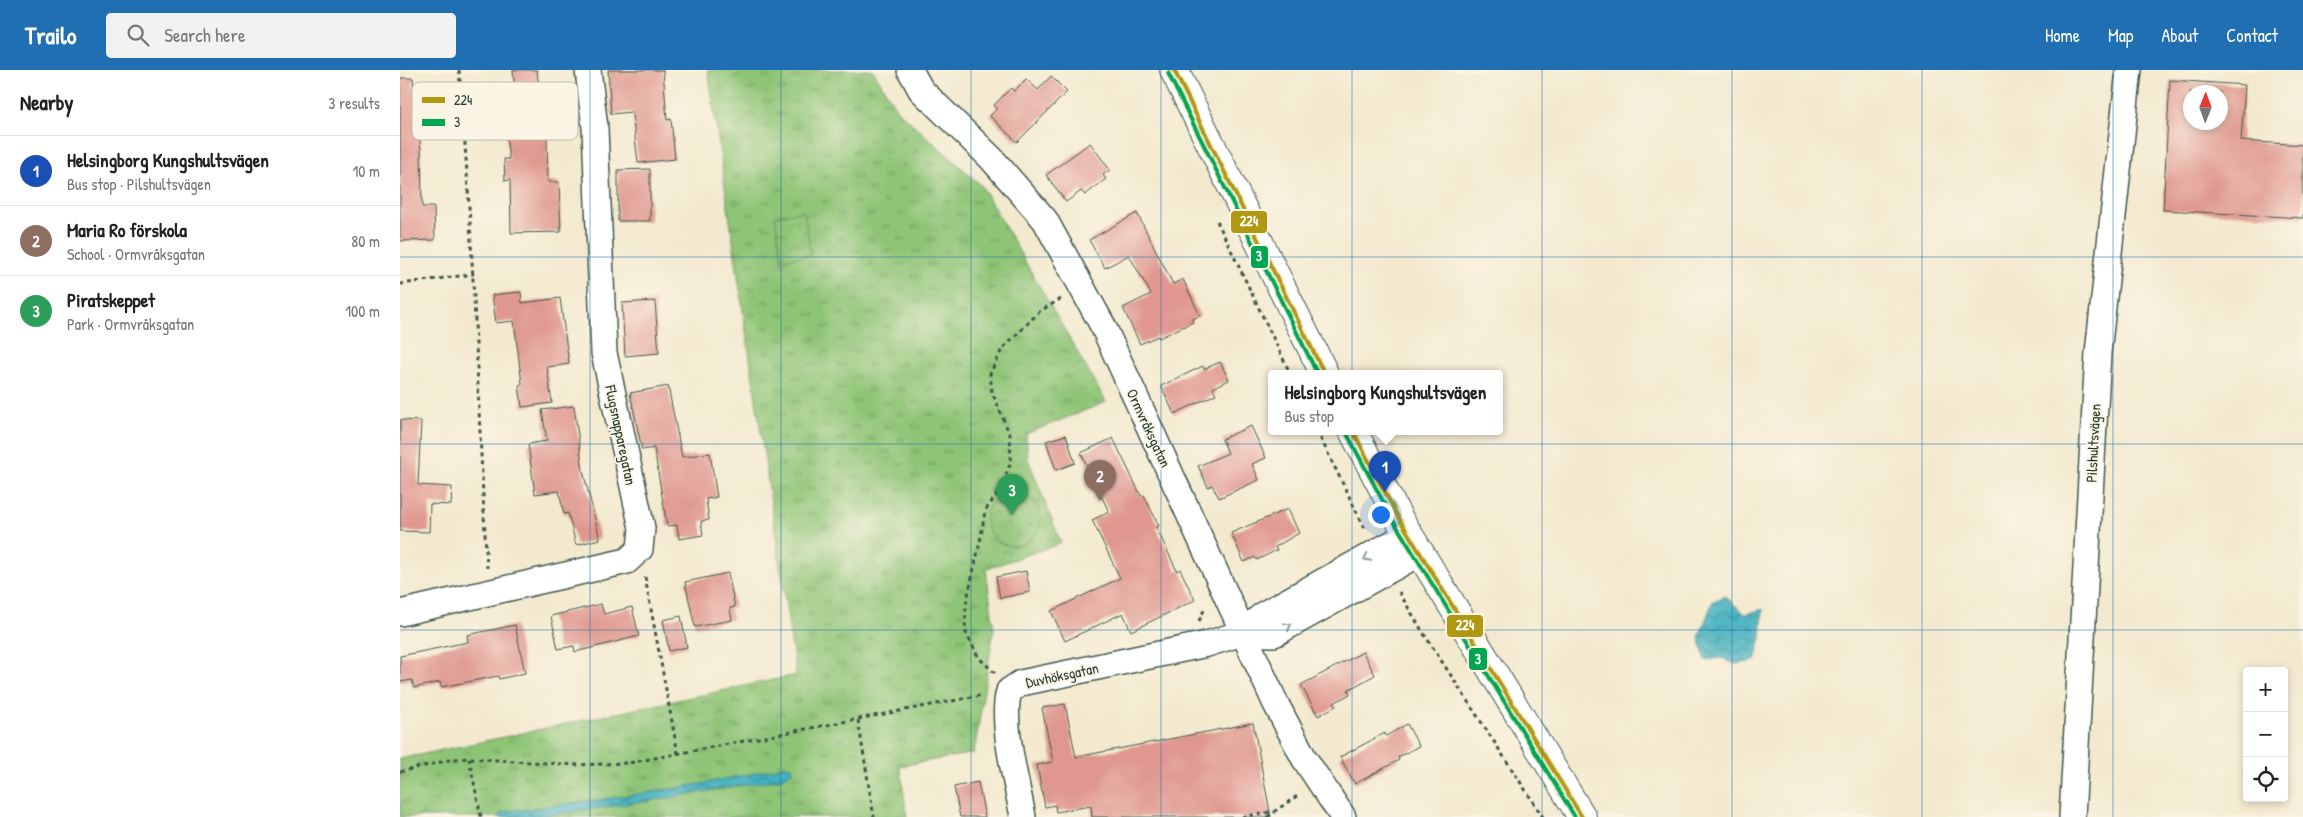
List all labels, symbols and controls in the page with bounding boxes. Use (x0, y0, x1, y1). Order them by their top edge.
search box (106, 13, 456, 58)
text: Trailo (25, 19, 76, 51)
icon: search (124, 21, 152, 49)
text: Search here (164, 22, 246, 48)
text: Home (2045, 23, 2080, 48)
text: Map (2108, 23, 2133, 48)
text: About (2161, 23, 2198, 48)
text: Contact (2226, 23, 2278, 48)
legend (412, 82, 578, 140)
north arrow (2183, 85, 2228, 130)
text: Nearby (20, 88, 73, 117)
text: 224 (454, 90, 472, 109)
text: 3 results (328, 92, 380, 114)
text: 3 (454, 112, 460, 131)
text: Helsingborg Kungshultsvägen (67, 147, 269, 173)
text: 1 (33, 160, 39, 182)
text: 10 m (352, 160, 380, 182)
text: Bus stop · Pilshultsvägen (67, 173, 211, 195)
line badge: 224 (1230, 210, 1268, 234)
text: 224 (1240, 211, 1259, 230)
text: Maria Ro förskola (67, 217, 187, 243)
text: 2 (32, 230, 40, 252)
text: 80 m (351, 230, 380, 252)
text: School · Ormvråksgatan (67, 243, 205, 265)
line badge: 3 (1250, 245, 1269, 269)
text: 3 (1256, 246, 1263, 265)
text: Piratskeppet (67, 287, 155, 313)
text: 3 (32, 300, 40, 322)
text: 100 m (345, 300, 380, 322)
text: Park · Ormvråksgatan (67, 313, 194, 335)
popup (1268, 370, 1503, 435)
text: Helsingborg Kungshultsvägen (1285, 379, 1486, 405)
street label: Flugsnapparegatan (600, 382, 642, 487)
street label: Ormvråksgatan (1122, 385, 1176, 471)
street label: Pilshultsvägen (2080, 403, 2106, 483)
text: Bus stop (1285, 405, 1334, 427)
pin: 1 (1369, 451, 1401, 492)
pin: 2 (1084, 460, 1116, 501)
pin: 3 (996, 474, 1028, 515)
your location (1368, 502, 1394, 528)
one-way arrow (1363, 552, 1372, 562)
line badge: 224 (1446, 614, 1484, 638)
text: 224 (1456, 615, 1475, 634)
one-way arrow (1283, 622, 1292, 632)
line badge: 3 (1468, 647, 1488, 671)
text: 3 (1475, 649, 1482, 668)
street label: Duvhöksgatan (1024, 657, 1101, 693)
map controls (2243, 667, 2288, 802)
button: + (2243, 667, 2288, 712)
button: − (2243, 712, 2288, 757)
button: locate (2243, 757, 2288, 802)

